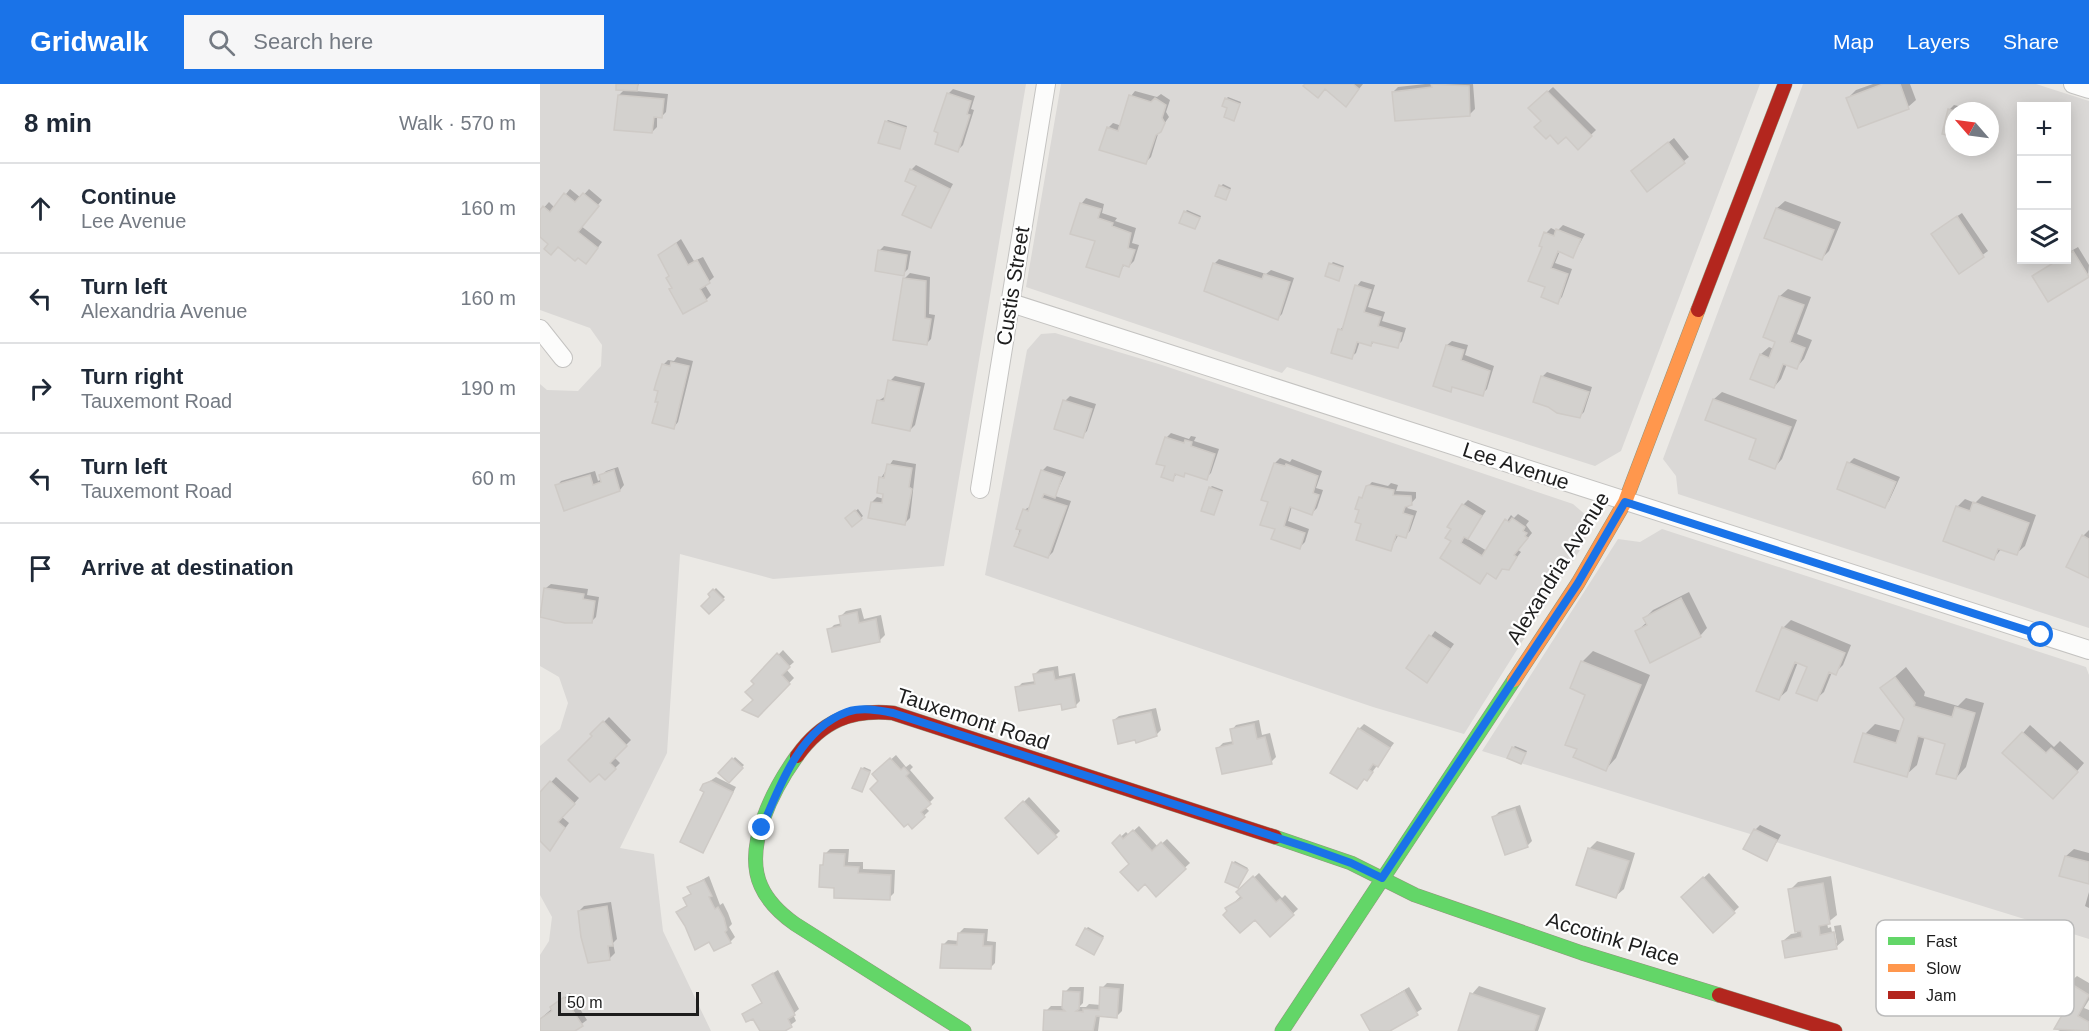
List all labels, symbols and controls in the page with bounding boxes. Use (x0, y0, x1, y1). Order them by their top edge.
search box (184, 15, 604, 69)
text: Gridwalk (30, 26, 148, 57)
icon: search (205, 26, 238, 59)
text: Search here (253, 29, 373, 54)
text: Map (1833, 30, 1874, 53)
text: Layers (1907, 30, 1970, 53)
text: Share (2003, 30, 2059, 53)
north arrow (1945, 102, 1999, 156)
map controls (2017, 102, 2071, 264)
button: + (2017, 102, 2071, 156)
text: 8 min (24, 108, 92, 138)
text: Walk · 570 m (399, 112, 516, 134)
button: − (2017, 156, 2071, 210)
text: Continue (81, 184, 176, 209)
icon: ahead (24, 192, 57, 225)
text: 160 m (460, 197, 516, 219)
text: Lee Avenue (81, 210, 186, 232)
button: layers (2017, 210, 2071, 264)
street label: Custis Street (992, 225, 1033, 347)
text: Turn left (81, 274, 167, 299)
icon: left (24, 282, 57, 315)
text: 160 m (460, 287, 516, 309)
text: Alexandria Avenue (81, 300, 247, 322)
text: Turn right (81, 364, 183, 389)
icon: right (24, 372, 57, 405)
text: 190 m (460, 377, 516, 399)
text: Tauxemont Road (81, 390, 232, 412)
street label: Lee Avenue (1460, 438, 1572, 494)
text: Turn left (81, 454, 167, 479)
icon: left (24, 462, 57, 495)
text: 60 m (472, 467, 516, 489)
text: Tauxemont Road (81, 480, 232, 502)
street label: Alexandria Avenue (1502, 488, 1614, 648)
icon: arrive (24, 552, 57, 585)
text: Arrive at destination (81, 555, 294, 580)
route start (2027, 621, 2053, 647)
street label: Tauxemont Road (894, 683, 1052, 754)
route end (748, 814, 774, 840)
street label: Accotink Place (1544, 907, 1682, 970)
legend (1876, 920, 2074, 1016)
text: Fast (1926, 933, 1958, 950)
text: Slow (1926, 960, 1961, 977)
text: Jam (1926, 987, 1956, 1004)
scale bar (558, 989, 699, 1016)
text: 50 m (567, 994, 603, 1011)

